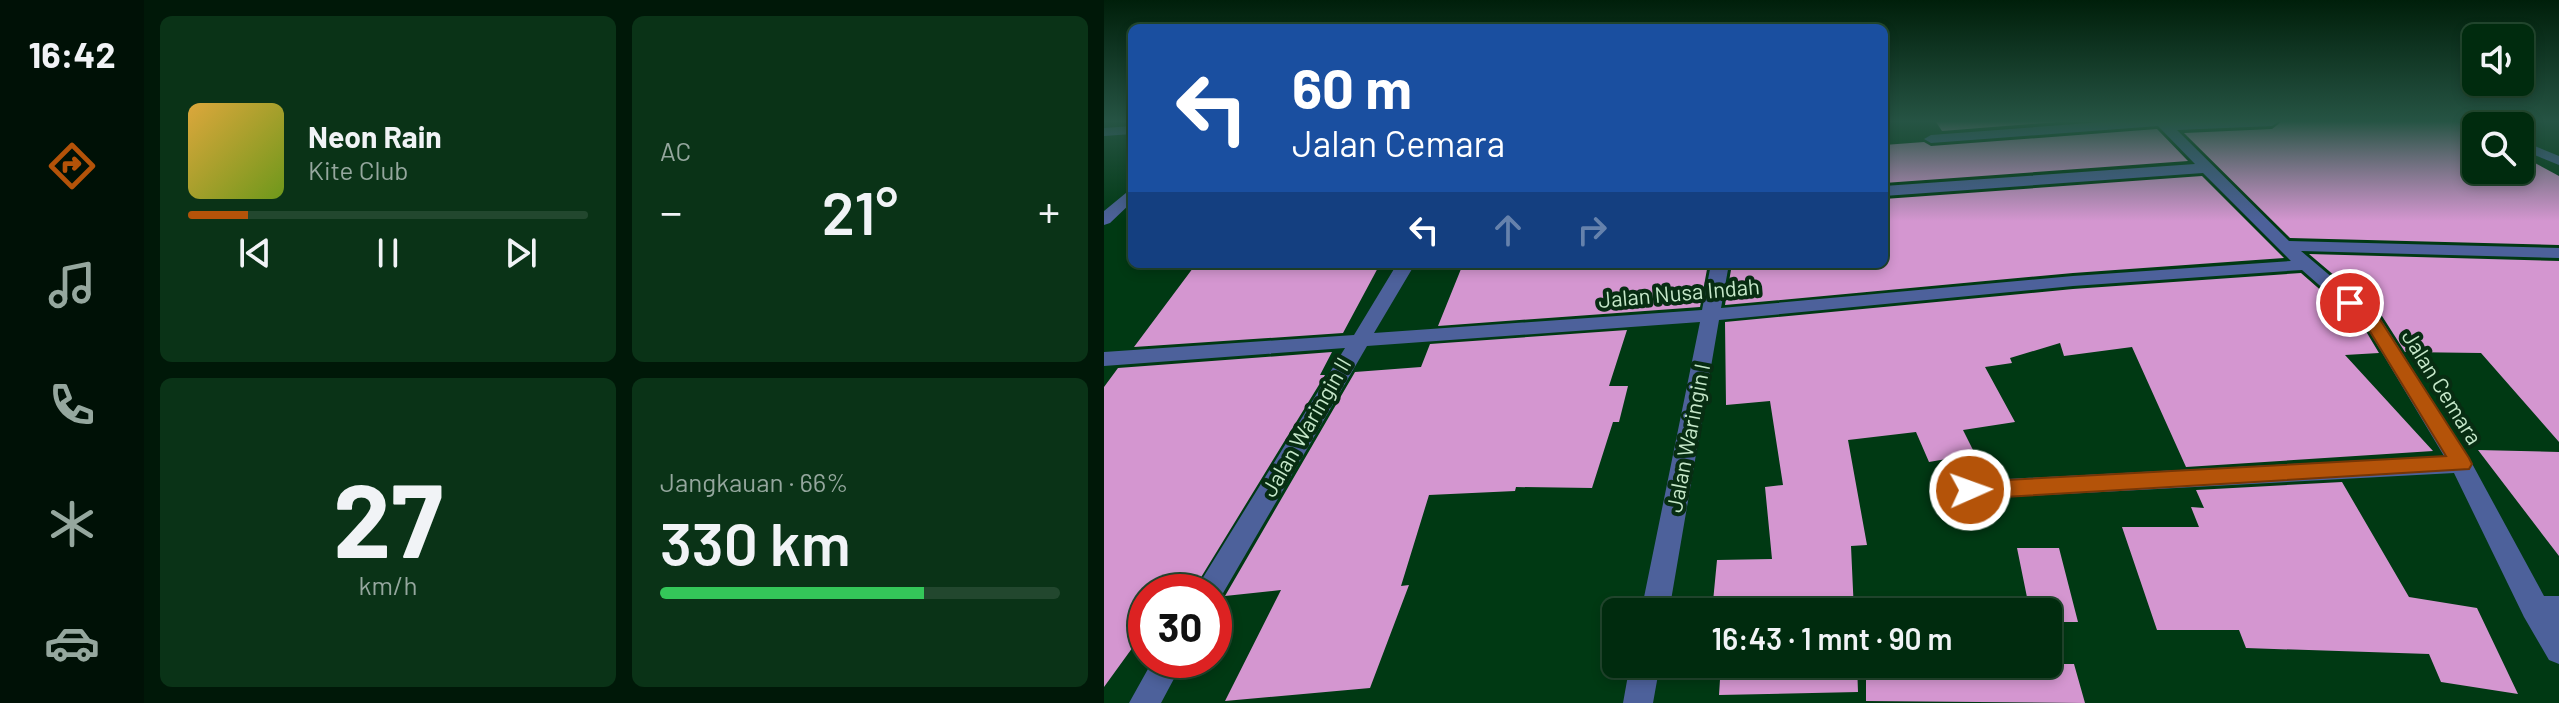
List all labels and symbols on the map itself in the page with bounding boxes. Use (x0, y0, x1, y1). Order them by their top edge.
pin (2316, 269, 2384, 337)
street label: Jalan Nusa Indah (1597, 272, 1761, 312)
street label: Jalan Cemara (2397, 324, 2488, 449)
street label: Jalan Waringin II (1255, 352, 1356, 501)
street label: Jalan Waringin I (1660, 361, 1714, 514)
position arrow (1928, 448, 2012, 532)
speed limit sign: 30 (1128, 574, 1232, 678)

